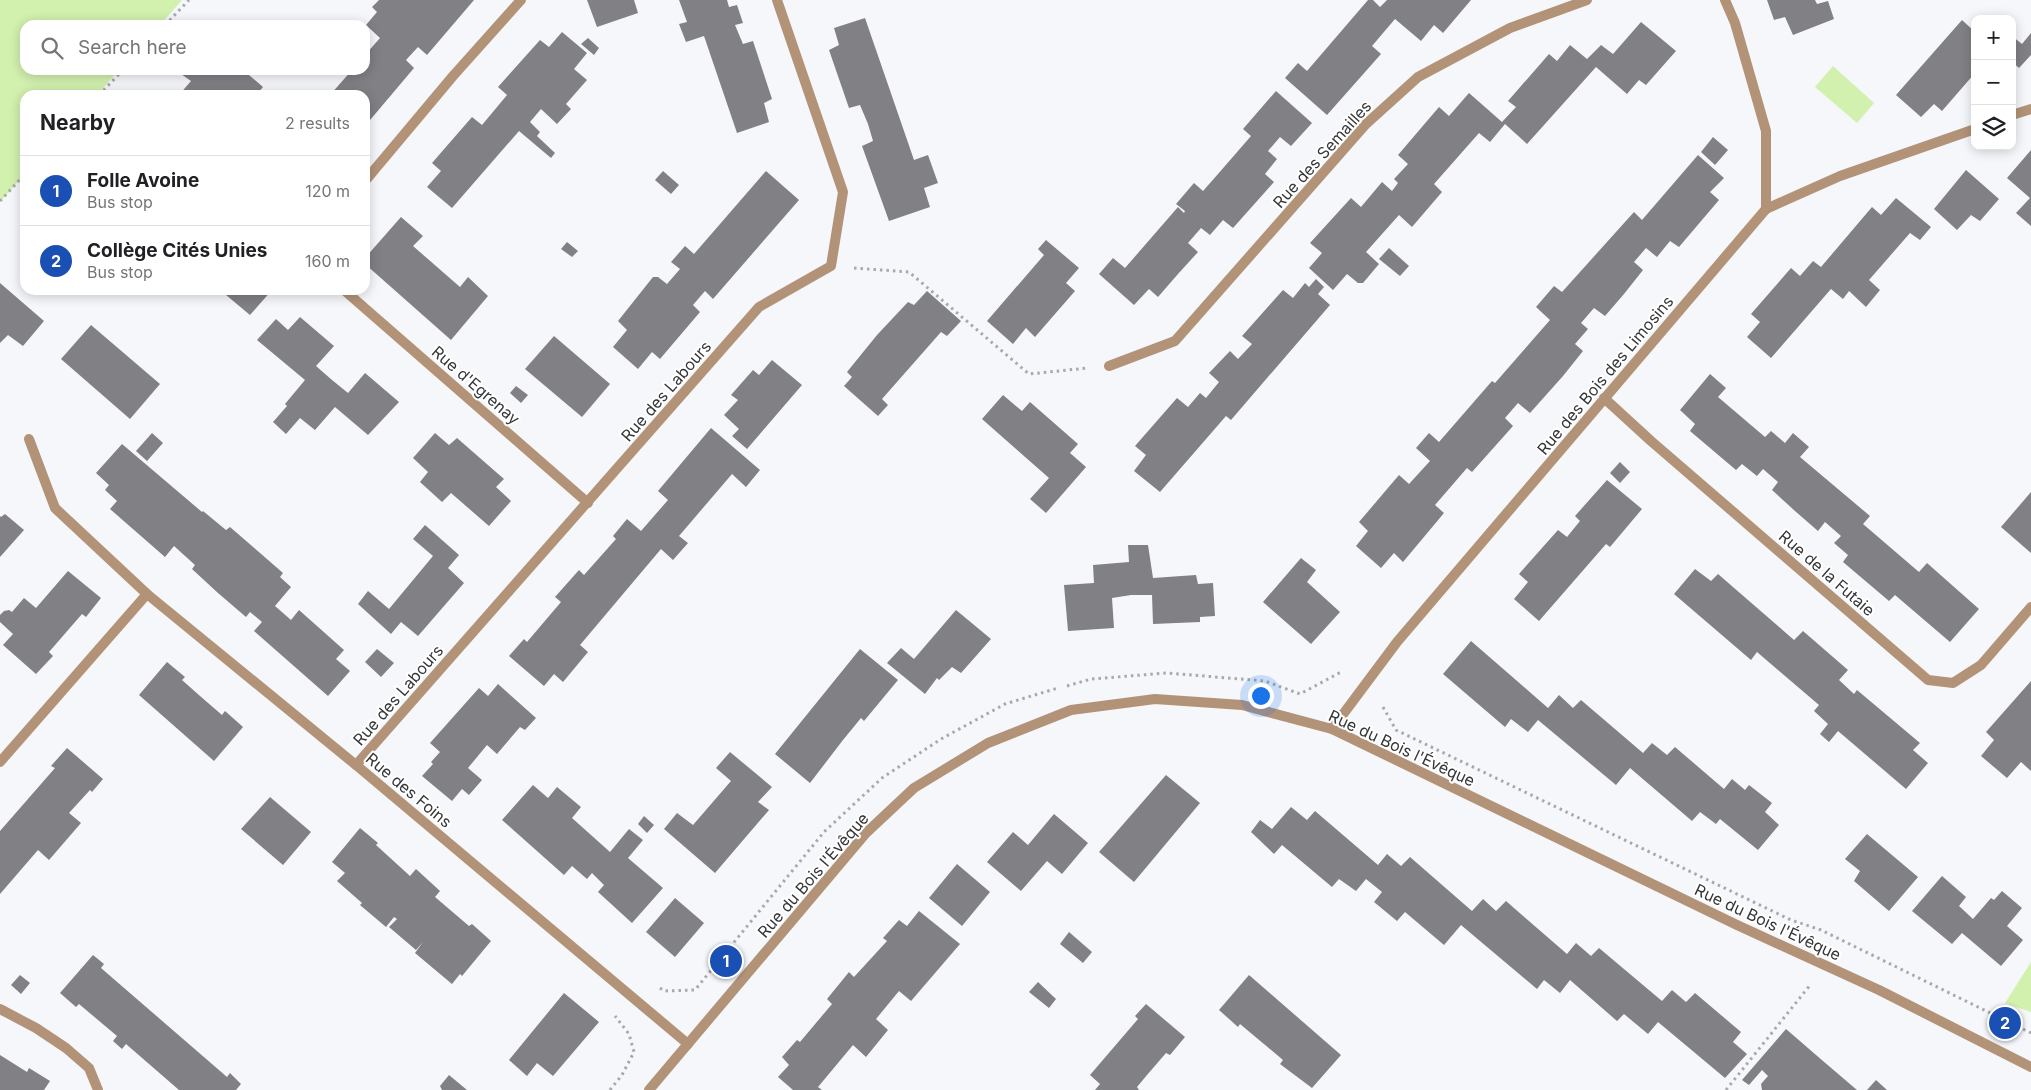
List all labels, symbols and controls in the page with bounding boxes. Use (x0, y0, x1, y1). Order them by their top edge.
map controls (1971, 15, 2016, 150)
button: + (1971, 15, 2016, 60)
search box (20, 20, 370, 75)
icon: search (38, 34, 66, 62)
text: Search here (78, 36, 187, 59)
button: − (1971, 60, 2016, 105)
street label: Rue des Semailles (1269, 96, 1375, 212)
button: layers (1971, 105, 2016, 150)
text: Nearby (40, 110, 115, 135)
text: 2 results (285, 113, 350, 133)
text: Folle Avoine (87, 169, 199, 192)
text: 1 (53, 181, 59, 201)
text: 120 m (305, 181, 350, 201)
text: Bus stop (87, 192, 153, 212)
text: Collège Cités Unies (87, 239, 267, 262)
text: 2 (51, 251, 61, 271)
text: 160 m (305, 251, 350, 271)
text: Bus stop (87, 262, 153, 282)
street label: Rue des Bois des Limosins (1533, 291, 1677, 459)
street label: Rue des Labours (617, 337, 715, 445)
street label: Rue d'Egrenay (428, 341, 524, 429)
street label: Rue de la Futaie (1775, 526, 1879, 620)
street label: Rue des Labours (349, 641, 447, 749)
your location (1248, 683, 1274, 709)
street label: Rue du Bois l'Évêque (1326, 705, 1478, 791)
street label: Rue des Foins (362, 748, 456, 832)
street label: Rue du Bois l'Évêque (753, 808, 873, 942)
street label: Rue du Bois l'Évêque (1692, 879, 1844, 965)
pin: 1 (710, 942, 742, 980)
pin: 2 (1989, 1004, 2021, 1042)

